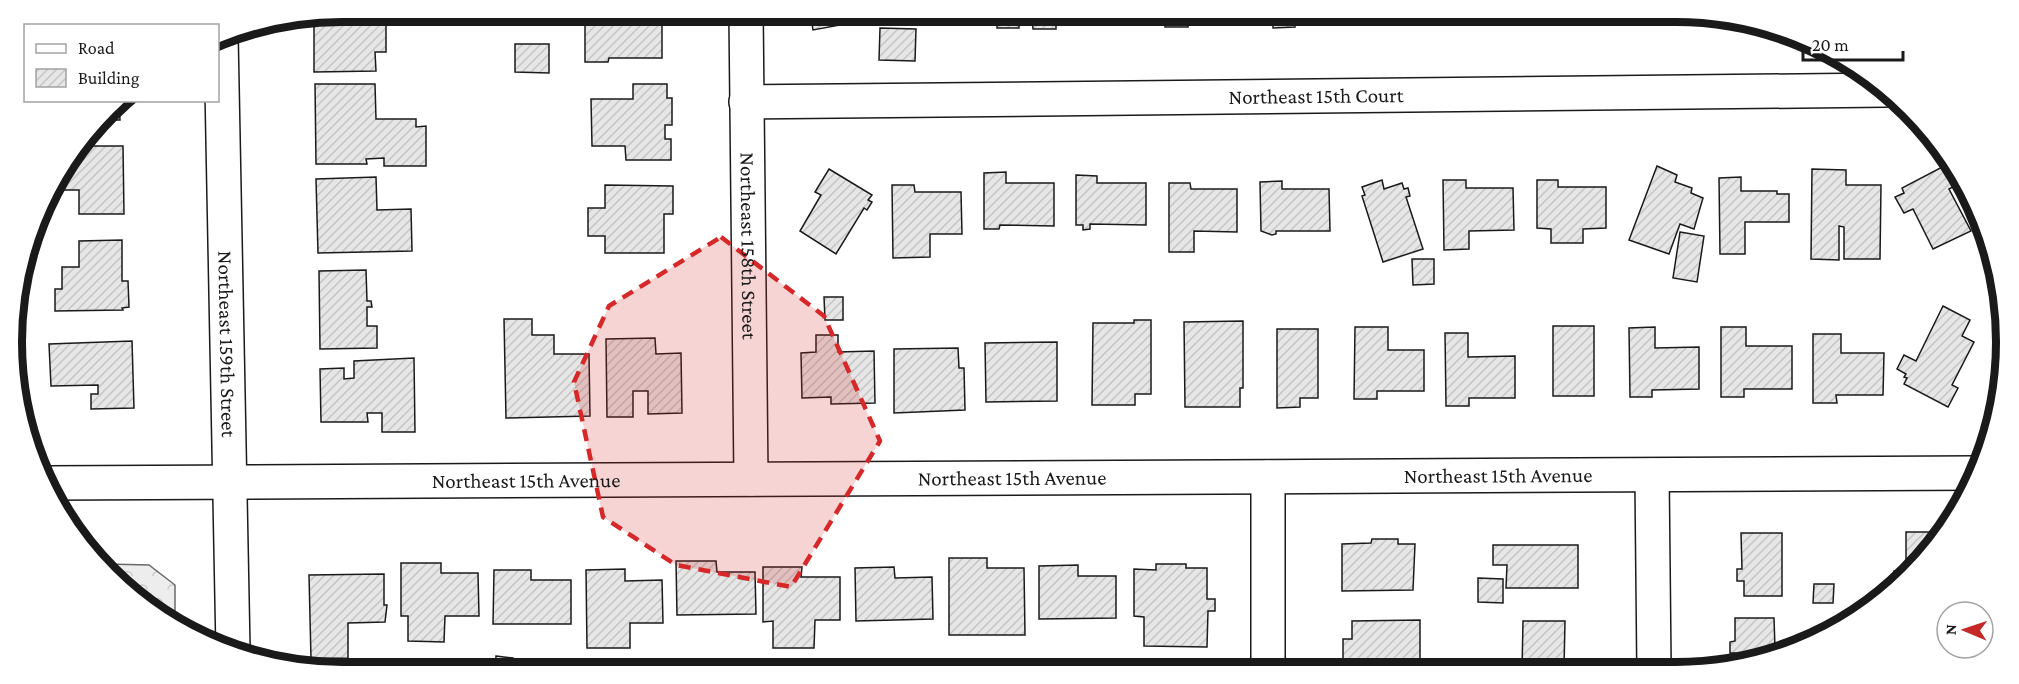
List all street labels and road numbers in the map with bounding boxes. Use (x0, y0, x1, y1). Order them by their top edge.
street label: Northeast 15th Court (1228, 83, 1405, 109)
street label: Northeast 158th Street (736, 152, 762, 341)
street label: Northeast 159th Street (213, 250, 241, 438)
street label: Northeast 15th Avenue (1404, 463, 1592, 488)
street label: Northeast 15th Avenue (918, 466, 1106, 490)
street label: Northeast 15th Avenue (432, 468, 620, 493)

